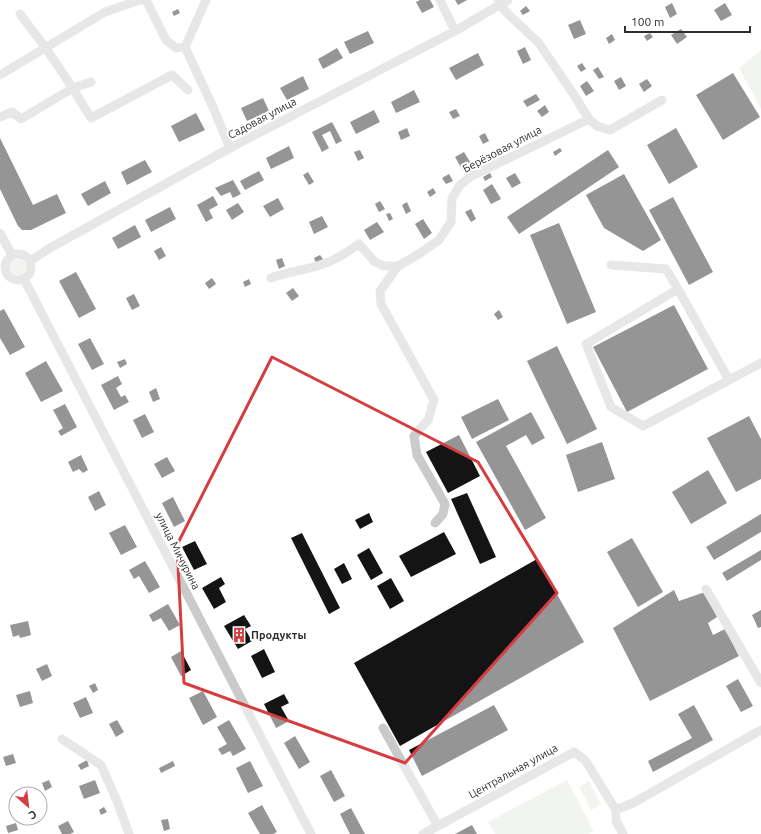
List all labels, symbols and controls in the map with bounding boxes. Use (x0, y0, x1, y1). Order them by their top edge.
scale bar (625, 8, 750, 34)
text: 100 m (631, 15, 664, 28)
street label: Садовая улица (226, 95, 298, 141)
street label: Берёзовая улица (461, 123, 543, 175)
street label: улица Мичурина (153, 510, 203, 592)
building icon: Продукты (230, 626, 248, 644)
place label: Продукты (251, 629, 306, 641)
street label: Центральная улица (466, 742, 560, 800)
north arrow (8, 786, 48, 826)
text: С (27, 808, 39, 822)

